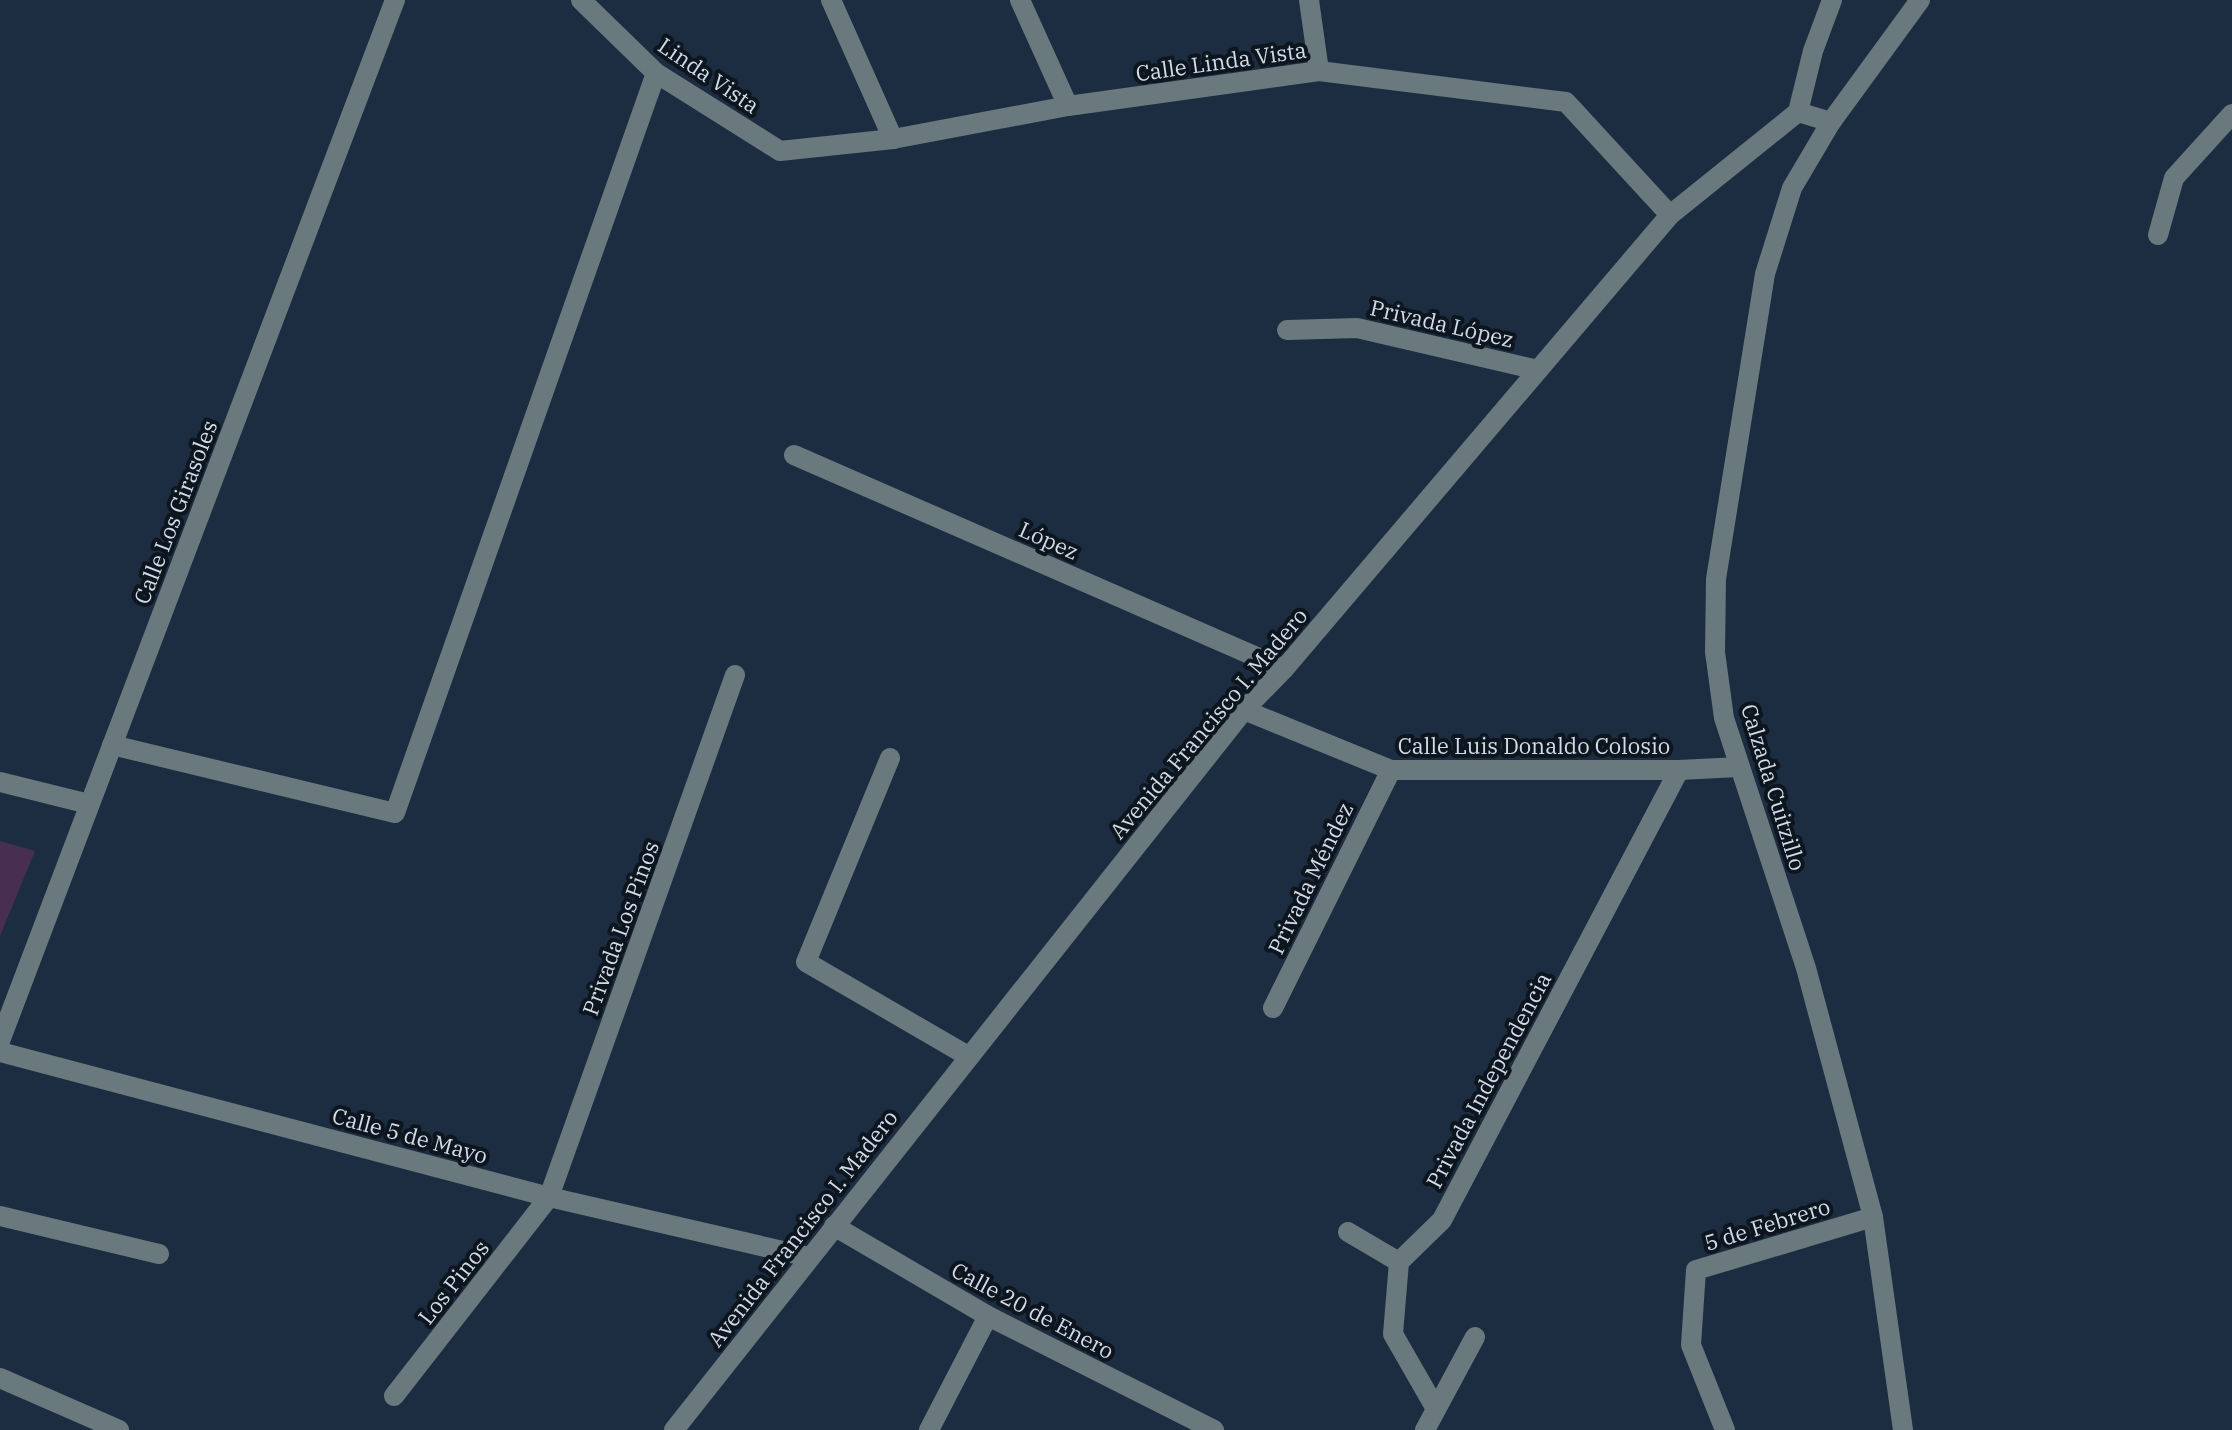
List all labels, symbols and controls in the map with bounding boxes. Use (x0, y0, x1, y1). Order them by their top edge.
street label: Linda Vista (653, 31, 765, 119)
street label: Calle Linda Vista (1134, 35, 1308, 87)
street label: Privada López (1368, 292, 1516, 354)
street label: Calle Los Girasoles (127, 416, 223, 608)
street label: López (1015, 514, 1083, 566)
street label: Avenida Francisco I. Madero (1103, 601, 1313, 845)
street label: Calzada Cuitzillo (1735, 700, 1813, 874)
street label: Calle Luis Donaldo Colosio (1398, 731, 1670, 760)
street label: Privada Méndez (1261, 797, 1359, 959)
street label: Privada Los Pinos (575, 837, 665, 1019)
street label: Privada Independencia (1419, 967, 1557, 1193)
street label: Calle 5 de Mayo (329, 1100, 491, 1170)
street label: Avenida Francisco I. Madero (700, 1104, 904, 1352)
street label: 5 de Febrero (1701, 1191, 1833, 1257)
street label: Los Pinos (411, 1234, 495, 1330)
street label: Calle 20 de Enero (947, 1255, 1119, 1365)

